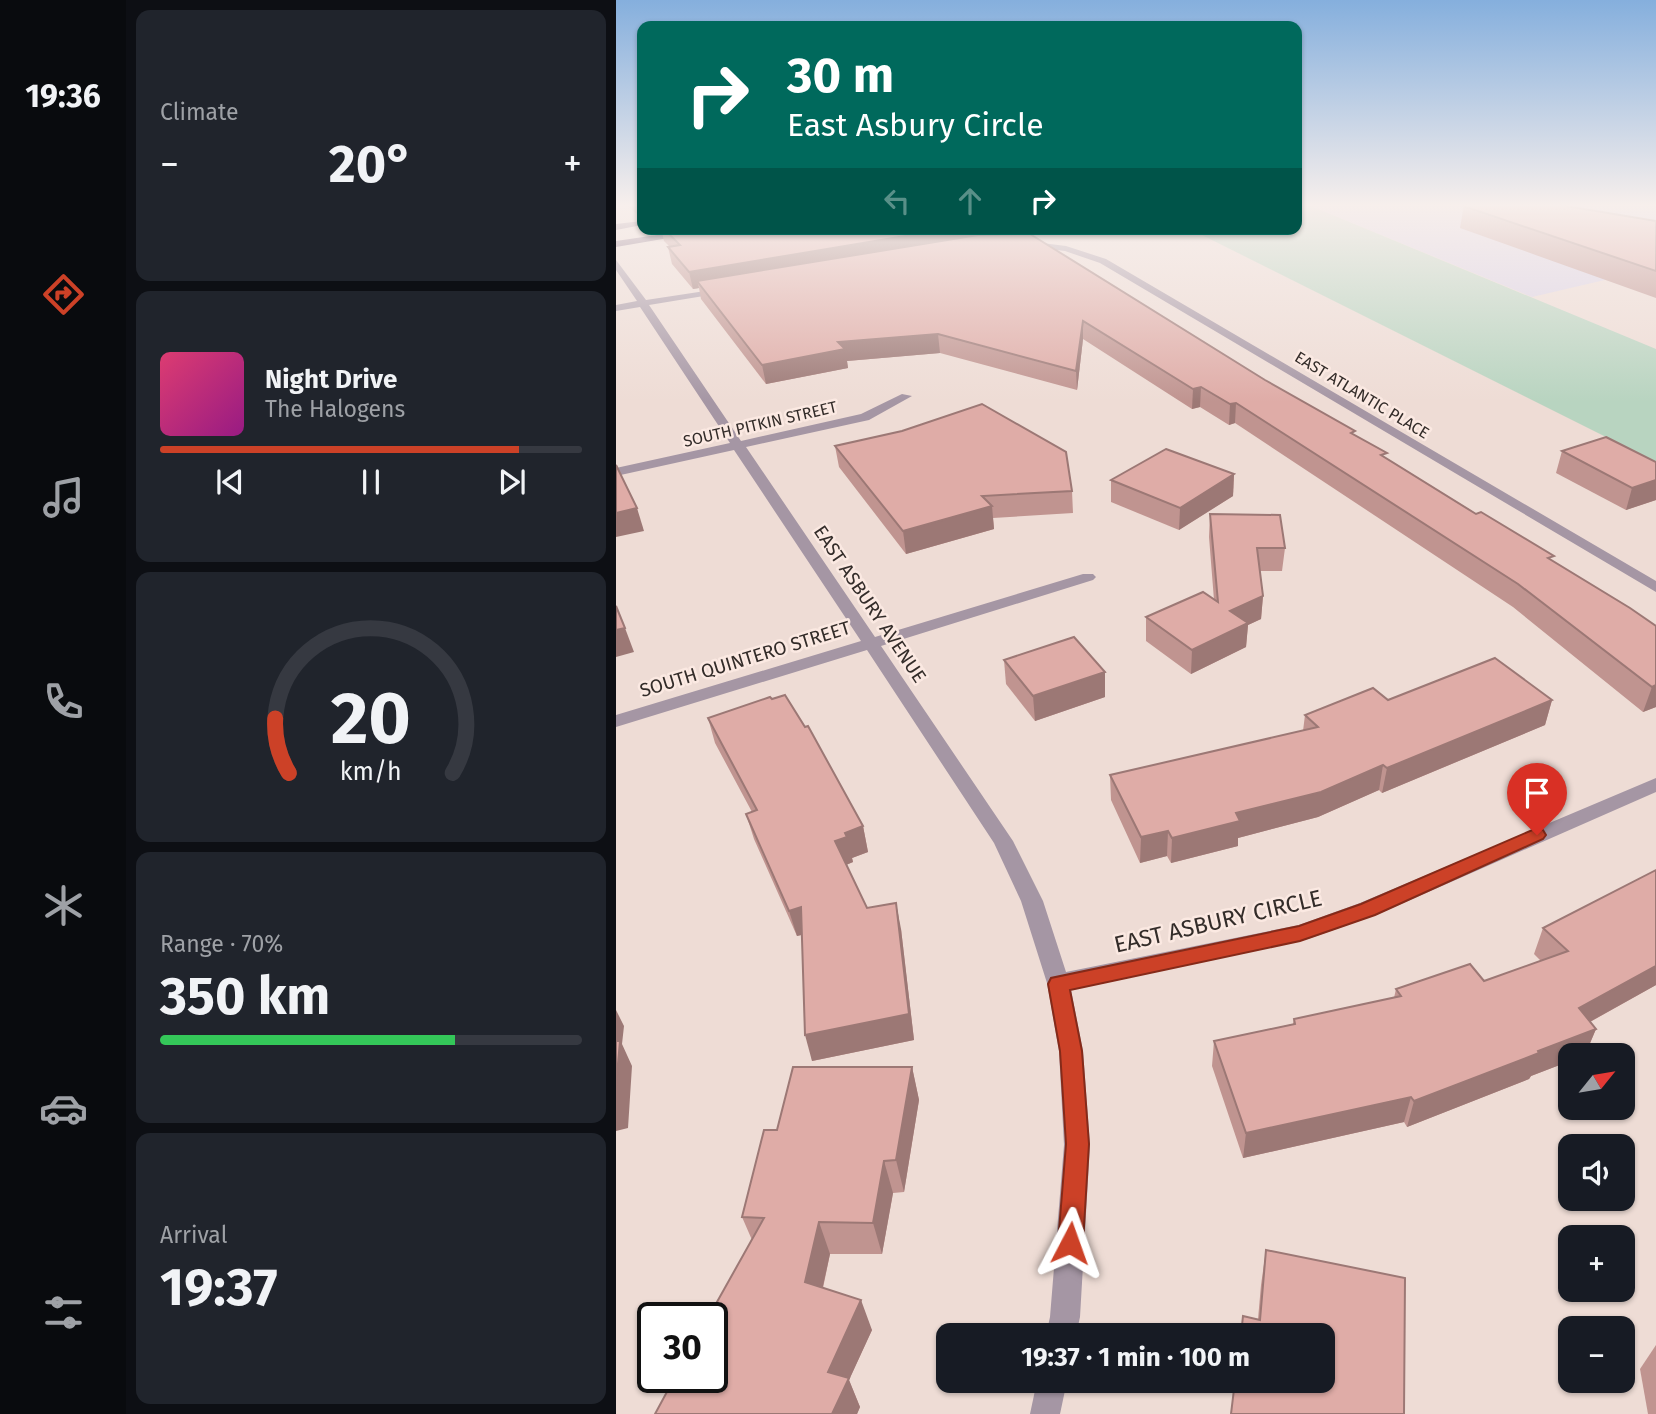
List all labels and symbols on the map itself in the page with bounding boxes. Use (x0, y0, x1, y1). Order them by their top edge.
street label: EAST ATLANTIC PLACE (1291, 347, 1433, 443)
street label: SOUTH PITKIN STREET (681, 397, 839, 451)
street label: EAST ASBURY AVENUE (809, 521, 931, 687)
street label: SOUTH QUINTERO STREET (637, 616, 853, 702)
pin (1507, 763, 1567, 835)
street label: EAST ASBURY CIRCLE (1111, 883, 1325, 959)
north arrow (1558, 1043, 1634, 1120)
position arrow (1033, 1206, 1107, 1280)
speed limit sign: 30 (637, 1302, 728, 1393)

